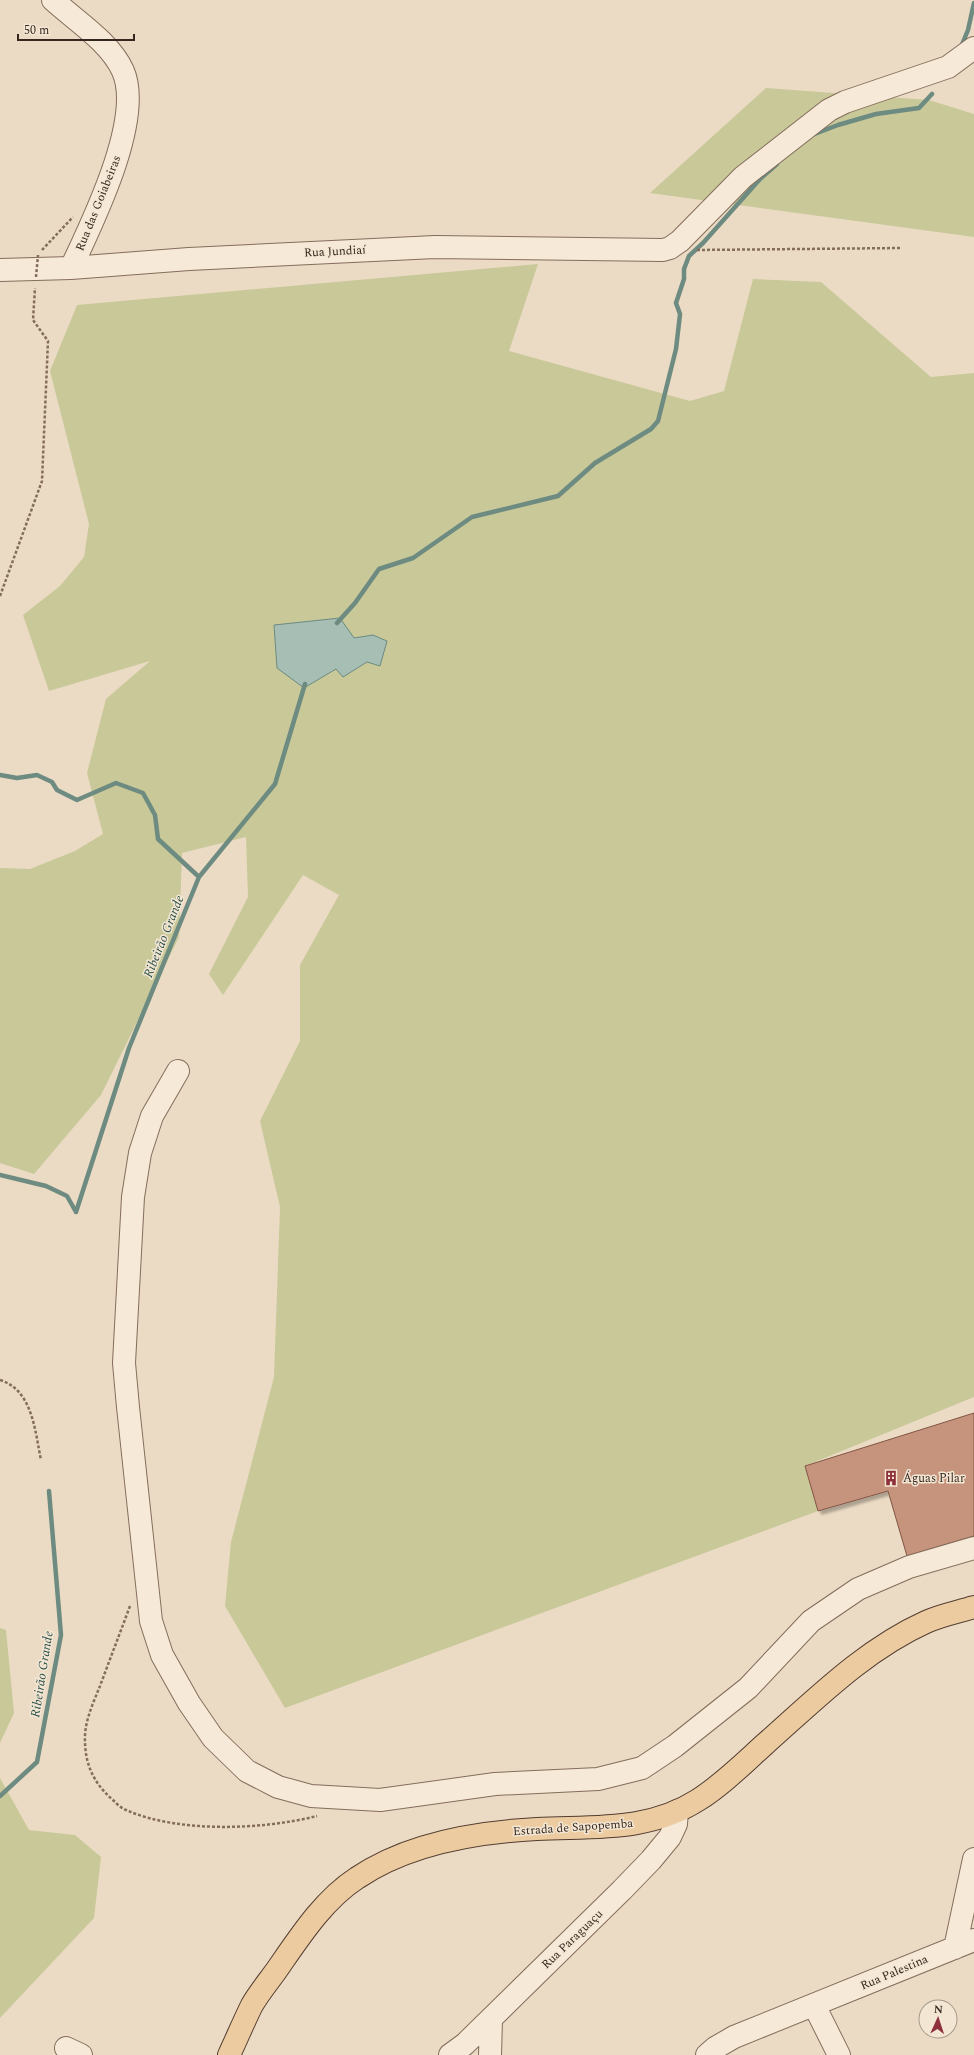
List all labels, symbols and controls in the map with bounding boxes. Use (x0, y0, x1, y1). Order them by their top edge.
scale bar (18, 16, 134, 42)
text: 50 m (24, 21, 49, 40)
street label: Rua das Goiabeiras (71, 152, 126, 254)
street label: Rua Jundiaí (304, 240, 368, 263)
water label: Ribeirão Grande (138, 892, 190, 981)
building icon: Águas Pilar (882, 1469, 900, 1487)
place label: Águas Pilar (903, 1469, 965, 1488)
water label: Ribeirão Grande (25, 1629, 59, 1719)
street label: Estrada de Sapopemba (512, 1814, 634, 1841)
street label: Rua Paraguaçu (537, 1905, 608, 1974)
street label: Rua Palestina (857, 1950, 931, 1995)
north arrow (918, 1999, 958, 2039)
text: N (934, 2001, 943, 2018)

